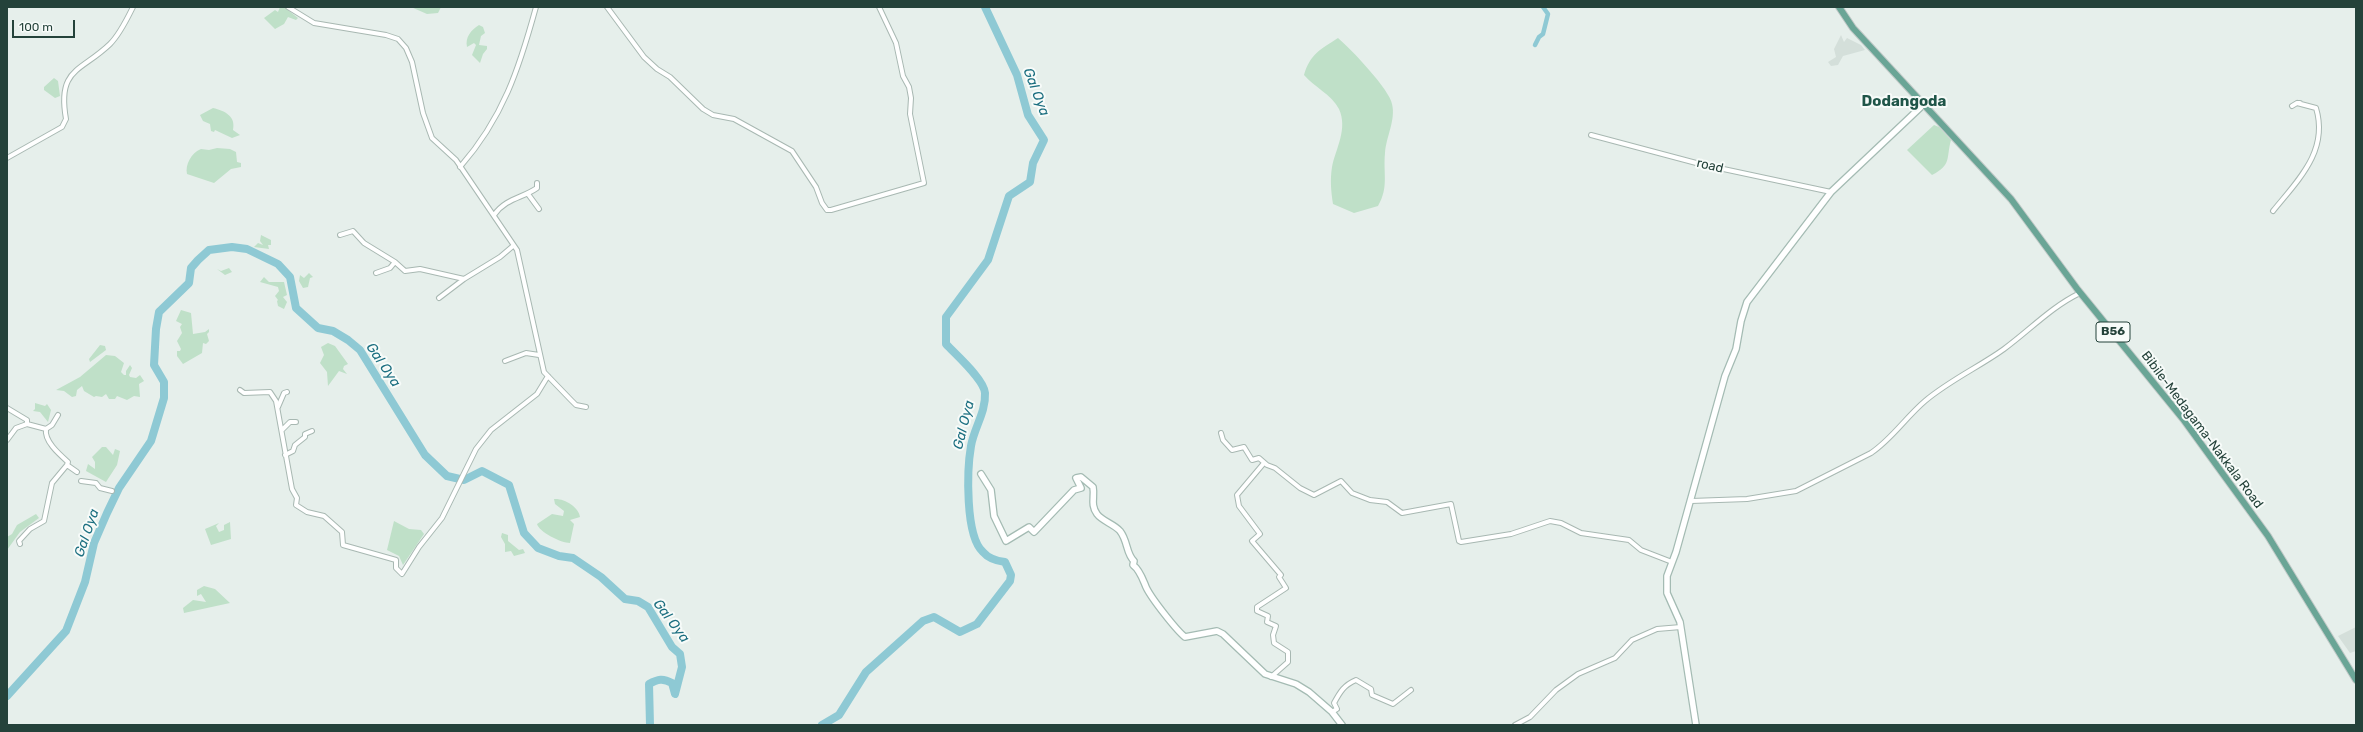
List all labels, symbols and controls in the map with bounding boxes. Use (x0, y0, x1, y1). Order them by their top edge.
scale bar (14, 12, 77, 38)
text: 100 m (19, 20, 53, 34)
water label: Gal Oya (1019, 66, 1053, 118)
district label: Dodangoda (1862, 93, 1946, 111)
street label: road (1695, 155, 1725, 177)
road number: B56 (2096, 322, 2130, 342)
water label: Gal Oya (362, 340, 404, 390)
street label: Bibile-Medagama-Nakkala Road (2138, 348, 2266, 512)
water label: Gal Oya (950, 399, 978, 451)
water label: Gal Oya (71, 507, 103, 559)
water label: Gal Oya (649, 596, 693, 646)

